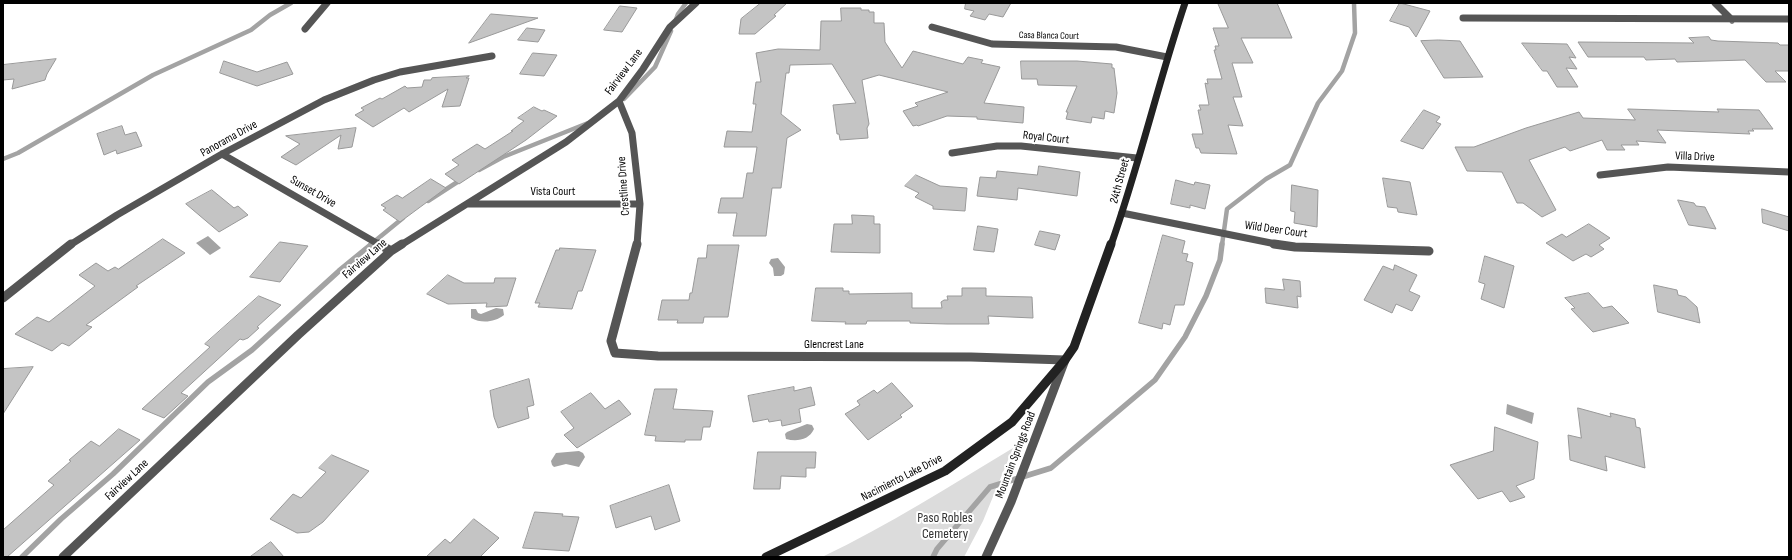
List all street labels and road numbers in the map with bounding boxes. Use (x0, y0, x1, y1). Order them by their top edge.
street label: Casa Blanca Court (1019, 29, 1079, 43)
street label: Fairview Lane (602, 46, 646, 98)
street label: Panorama Drive (198, 118, 260, 160)
street label: Royal Court (1022, 128, 1070, 148)
street label: Villa Drive (1675, 149, 1715, 165)
street label: Crestline Drive (615, 156, 633, 216)
street label: 24th Street (1107, 157, 1133, 205)
street label: Sunset Drive (287, 173, 339, 211)
street label: Vista Court (530, 185, 576, 199)
street label: Wild Deer Court (1244, 218, 1308, 242)
street label: Fairview Lane (340, 236, 390, 282)
street label: Glencrest Lane (804, 338, 864, 352)
street label: Mountain Springs Road (993, 410, 1039, 500)
street label: Nacimiento Lake Drive (859, 451, 945, 505)
street label: Fairview Lane (102, 456, 152, 504)

